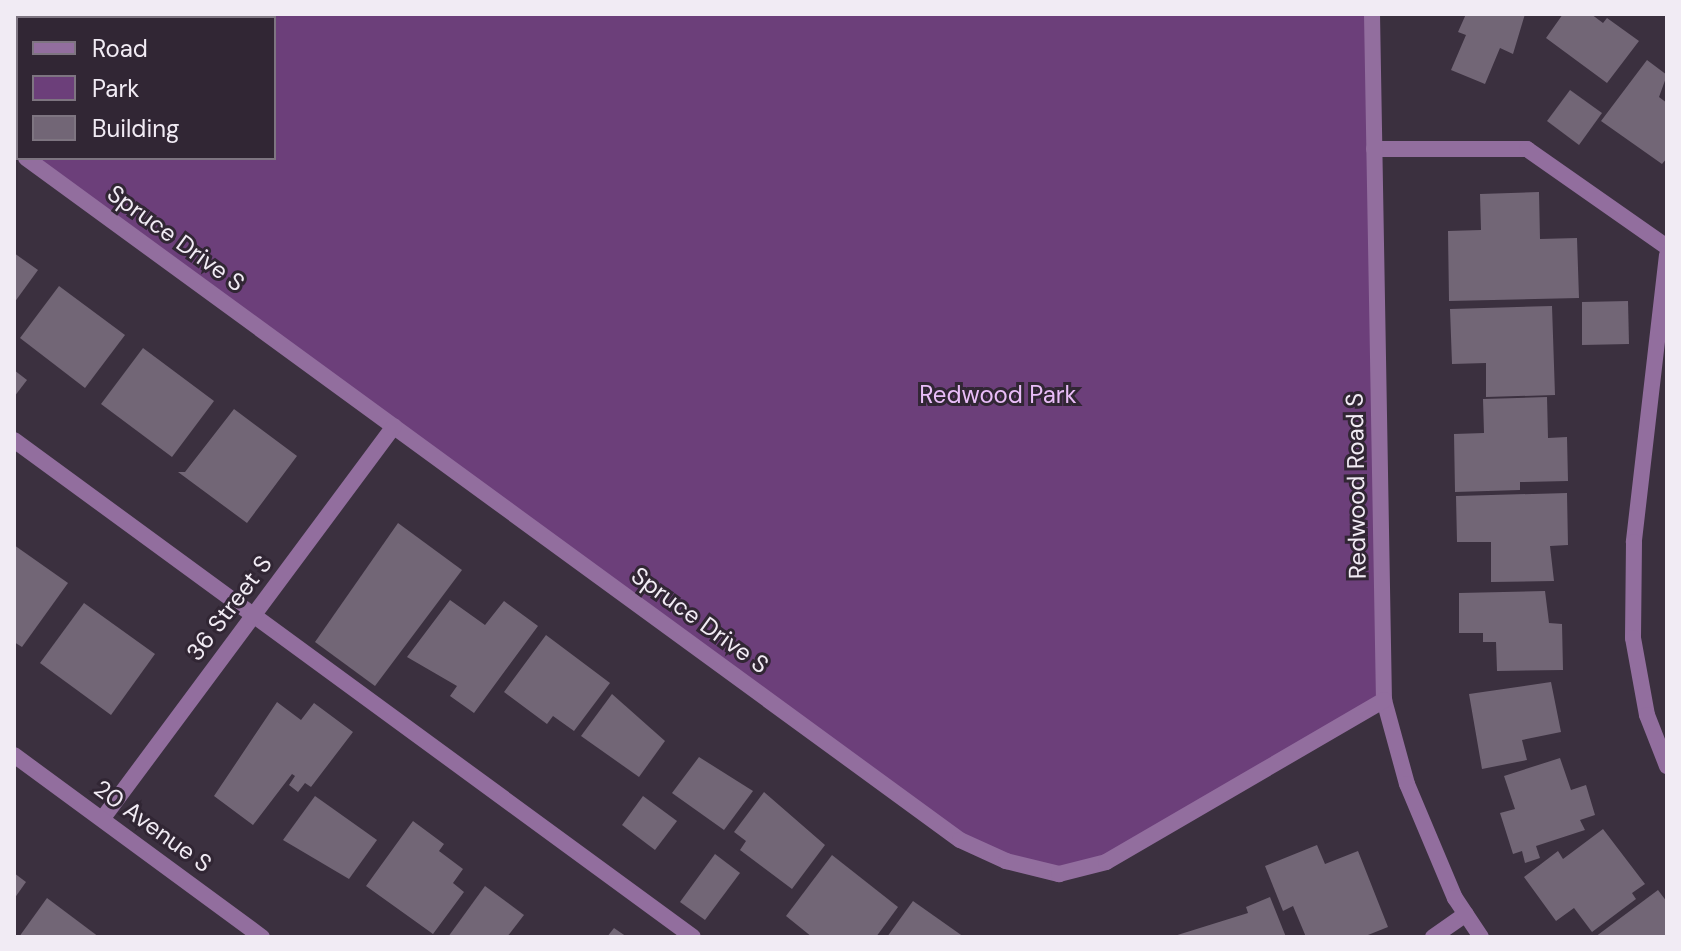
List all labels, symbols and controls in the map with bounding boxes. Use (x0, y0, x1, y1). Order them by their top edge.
legend (16, 16, 276, 160)
text: Road (92, 33, 148, 64)
text: Park (92, 73, 139, 104)
text: Building (92, 113, 179, 144)
street label: Spruce Drive S (102, 179, 250, 297)
park label: Redwood Park (919, 381, 1077, 409)
street label: Redwood Road S (1340, 393, 1372, 579)
street label: 36 Street S (180, 550, 278, 666)
street label: Spruce Drive S (626, 561, 774, 679)
street label: 20 Avenue S (89, 774, 217, 878)

